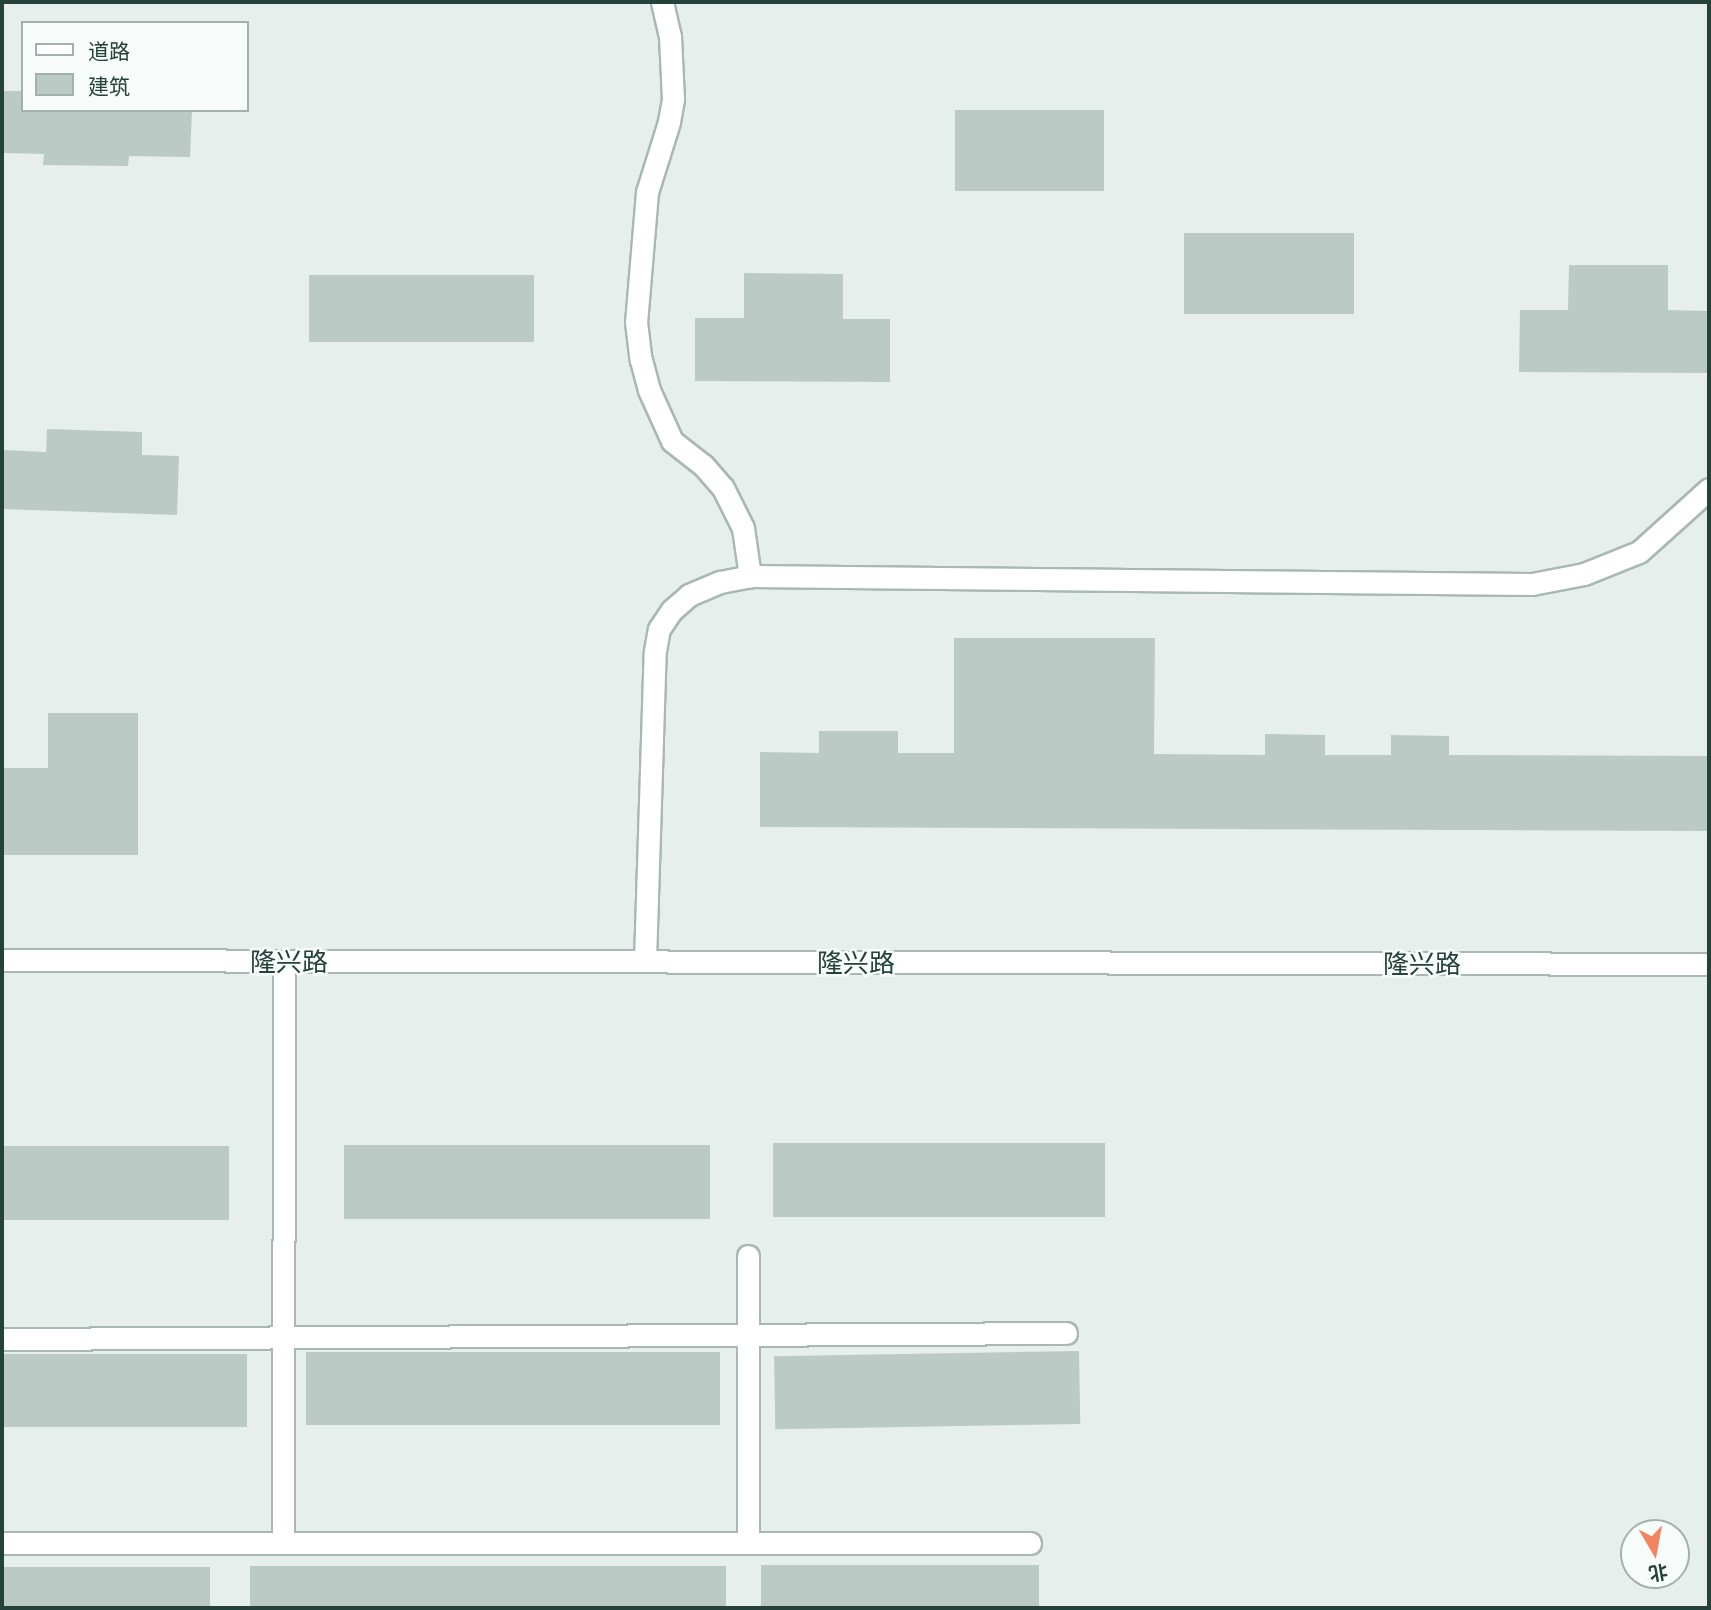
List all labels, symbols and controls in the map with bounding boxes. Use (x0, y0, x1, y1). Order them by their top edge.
legend (21, 21, 248, 112)
text: 道路 (88, 38, 130, 63)
text: 建筑 (88, 73, 130, 98)
street label: 隆兴路 (250, 945, 328, 977)
street label: 隆兴路 (817, 946, 895, 978)
street label: 隆兴路 (1383, 947, 1461, 979)
north arrow (1620, 1519, 1690, 1589)
text: 北 (1647, 1560, 1670, 1586)

